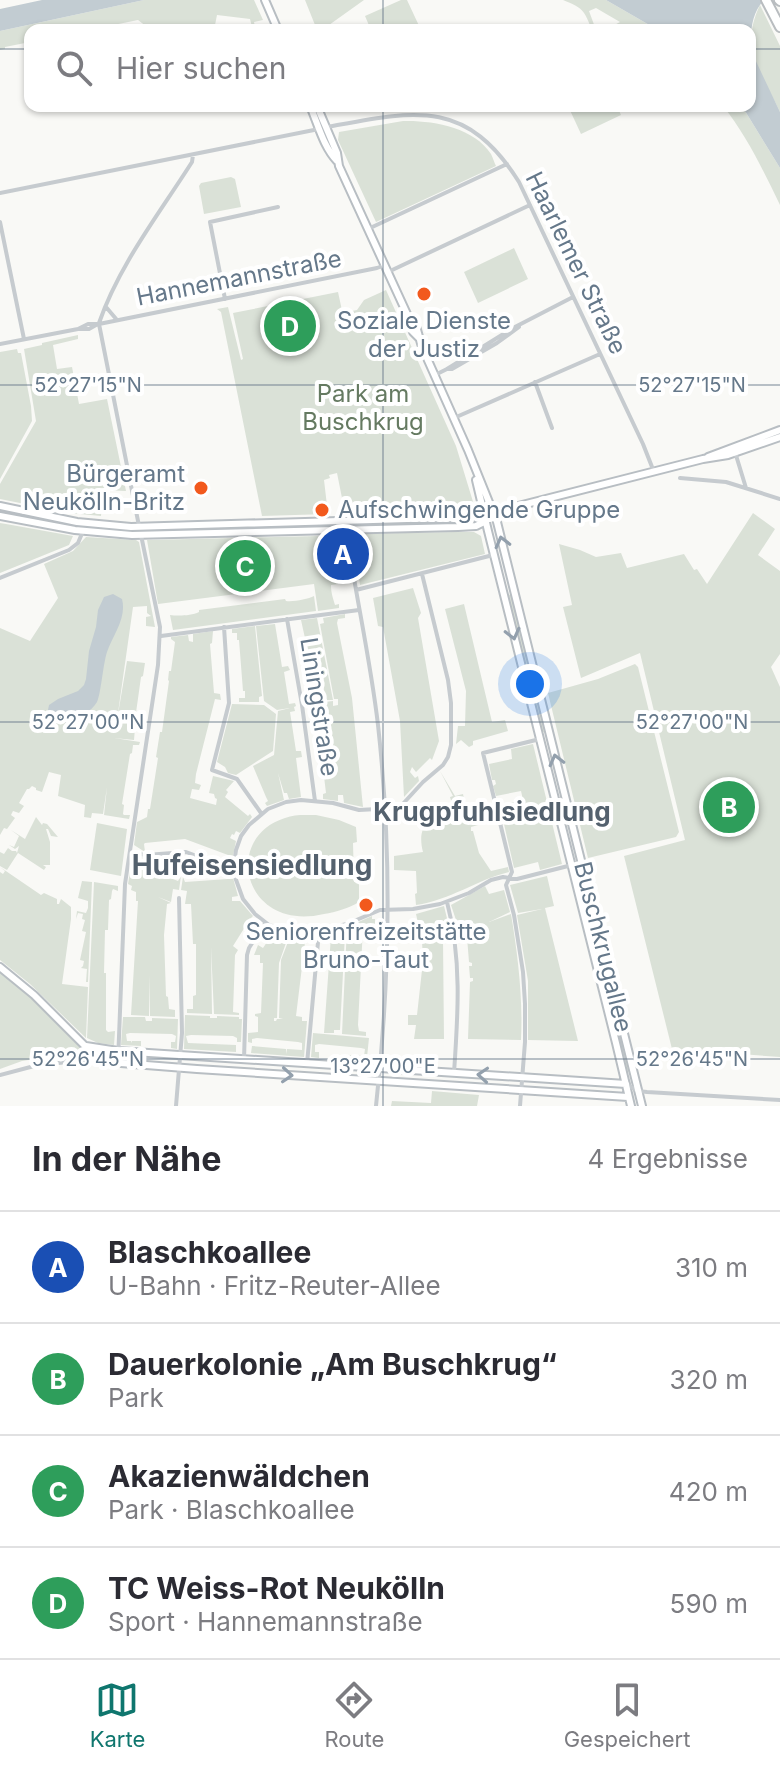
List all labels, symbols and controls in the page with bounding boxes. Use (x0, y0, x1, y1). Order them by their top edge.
search box (24, 24, 756, 112)
icon: search (52, 46, 96, 90)
text: Hier suchen (116, 50, 286, 86)
street label: Haarlemer Straße (520, 167, 633, 359)
street label: Hannemannstraße (134, 243, 344, 312)
marker: Soziale Dienste der Justiz (415, 285, 433, 303)
pin: D (264, 296, 316, 356)
place label: Soziale Dienste der Justiz (337, 306, 511, 363)
text: 52°27'15"N (34, 373, 142, 397)
text: 52°27'15"N (638, 373, 746, 397)
park label: Park am Buschkrug (302, 379, 424, 436)
place label: Bürgeramt Neukölln-Britz (23, 459, 185, 516)
marker: Bürgeramt Neukölln-Britz (192, 479, 210, 497)
place label: Aufschwingende Gruppe (338, 495, 620, 524)
marker: Aufschwingende Gruppe (313, 501, 331, 519)
pin: A (317, 524, 369, 584)
pin: C (219, 536, 271, 596)
one-way arrow (494, 536, 511, 550)
one-way arrow (504, 627, 521, 640)
street label: Liningstraße (294, 635, 345, 778)
your location (510, 664, 550, 704)
text: 52°27'00"N (32, 710, 144, 734)
text: 52°27'00"N (636, 710, 748, 734)
one-way arrow (549, 754, 566, 767)
pin: B (703, 777, 755, 837)
district label: Krugpfuhlsiedlung (373, 796, 611, 827)
district label: Hufeisensiedlung (132, 848, 372, 882)
street label: Buschkrugallee (568, 859, 639, 1035)
marker: Seniorenfreizeitstätte Bruno-Taut (357, 896, 375, 914)
place label: Seniorenfreizeitstätte Bruno-Taut (245, 917, 487, 974)
text: 52°26'45"N (32, 1047, 144, 1071)
text: 52°26'45"N (636, 1047, 748, 1071)
text: 13°27'00"E (330, 1054, 436, 1078)
one-way arrow (281, 1066, 294, 1083)
one-way arrow (476, 1067, 489, 1084)
text: In der Nähe (32, 1138, 221, 1179)
text: 4 Ergebnisse (588, 1143, 748, 1174)
text: Blaschkoallee (108, 1234, 311, 1270)
text: A (48, 1252, 68, 1283)
text: 310 m (675, 1252, 748, 1283)
text: U-Bahn · Fritz-Reuter-Allee (108, 1270, 441, 1301)
text: Dauerkolonie „Am Buschkrug“ (108, 1346, 557, 1382)
text: B (49, 1364, 67, 1395)
text: 320 m (670, 1364, 748, 1395)
text: Park (108, 1382, 164, 1413)
text: Akazienwäldchen (108, 1458, 370, 1494)
text: C (48, 1476, 68, 1507)
text: 420 m (669, 1476, 748, 1507)
text: Park · Blaschkoallee (108, 1494, 355, 1525)
text: TC Weiss-Rot Neukölln (108, 1570, 445, 1606)
text: D (49, 1588, 67, 1619)
text: 590 m (670, 1588, 748, 1619)
text: Sport · Hannemannstraße (108, 1606, 423, 1637)
tab: Karte (90, 1678, 145, 1752)
tab: Route (325, 1678, 384, 1752)
tab: Gespeichert (564, 1678, 690, 1752)

